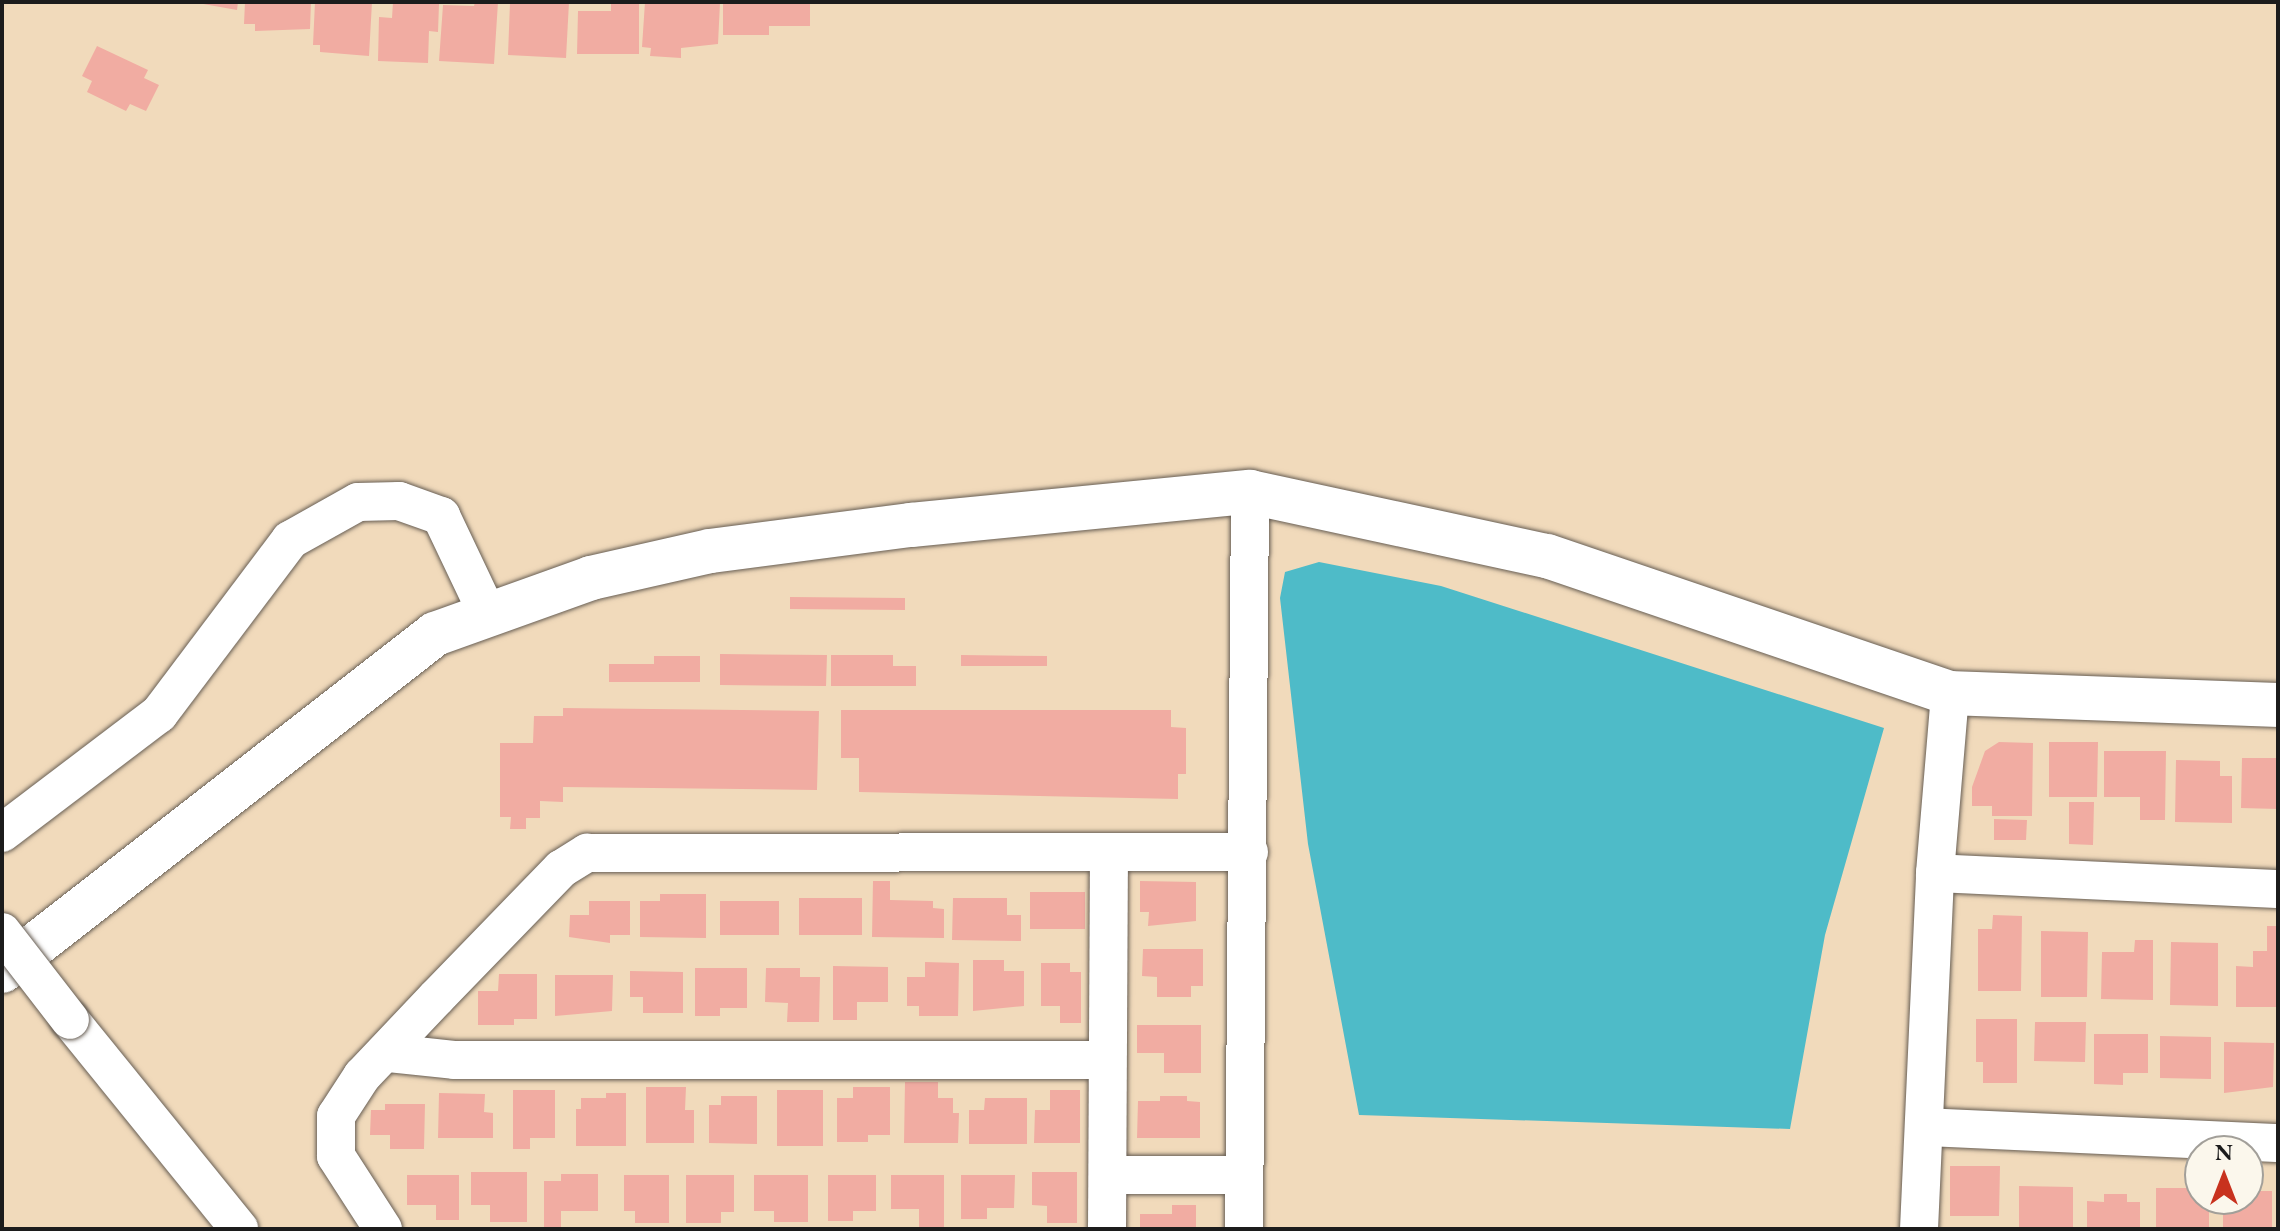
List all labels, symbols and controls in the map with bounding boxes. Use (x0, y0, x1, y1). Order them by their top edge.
north arrow (2184, 1135, 2264, 1215)
text: N (2215, 1138, 2233, 1167)

